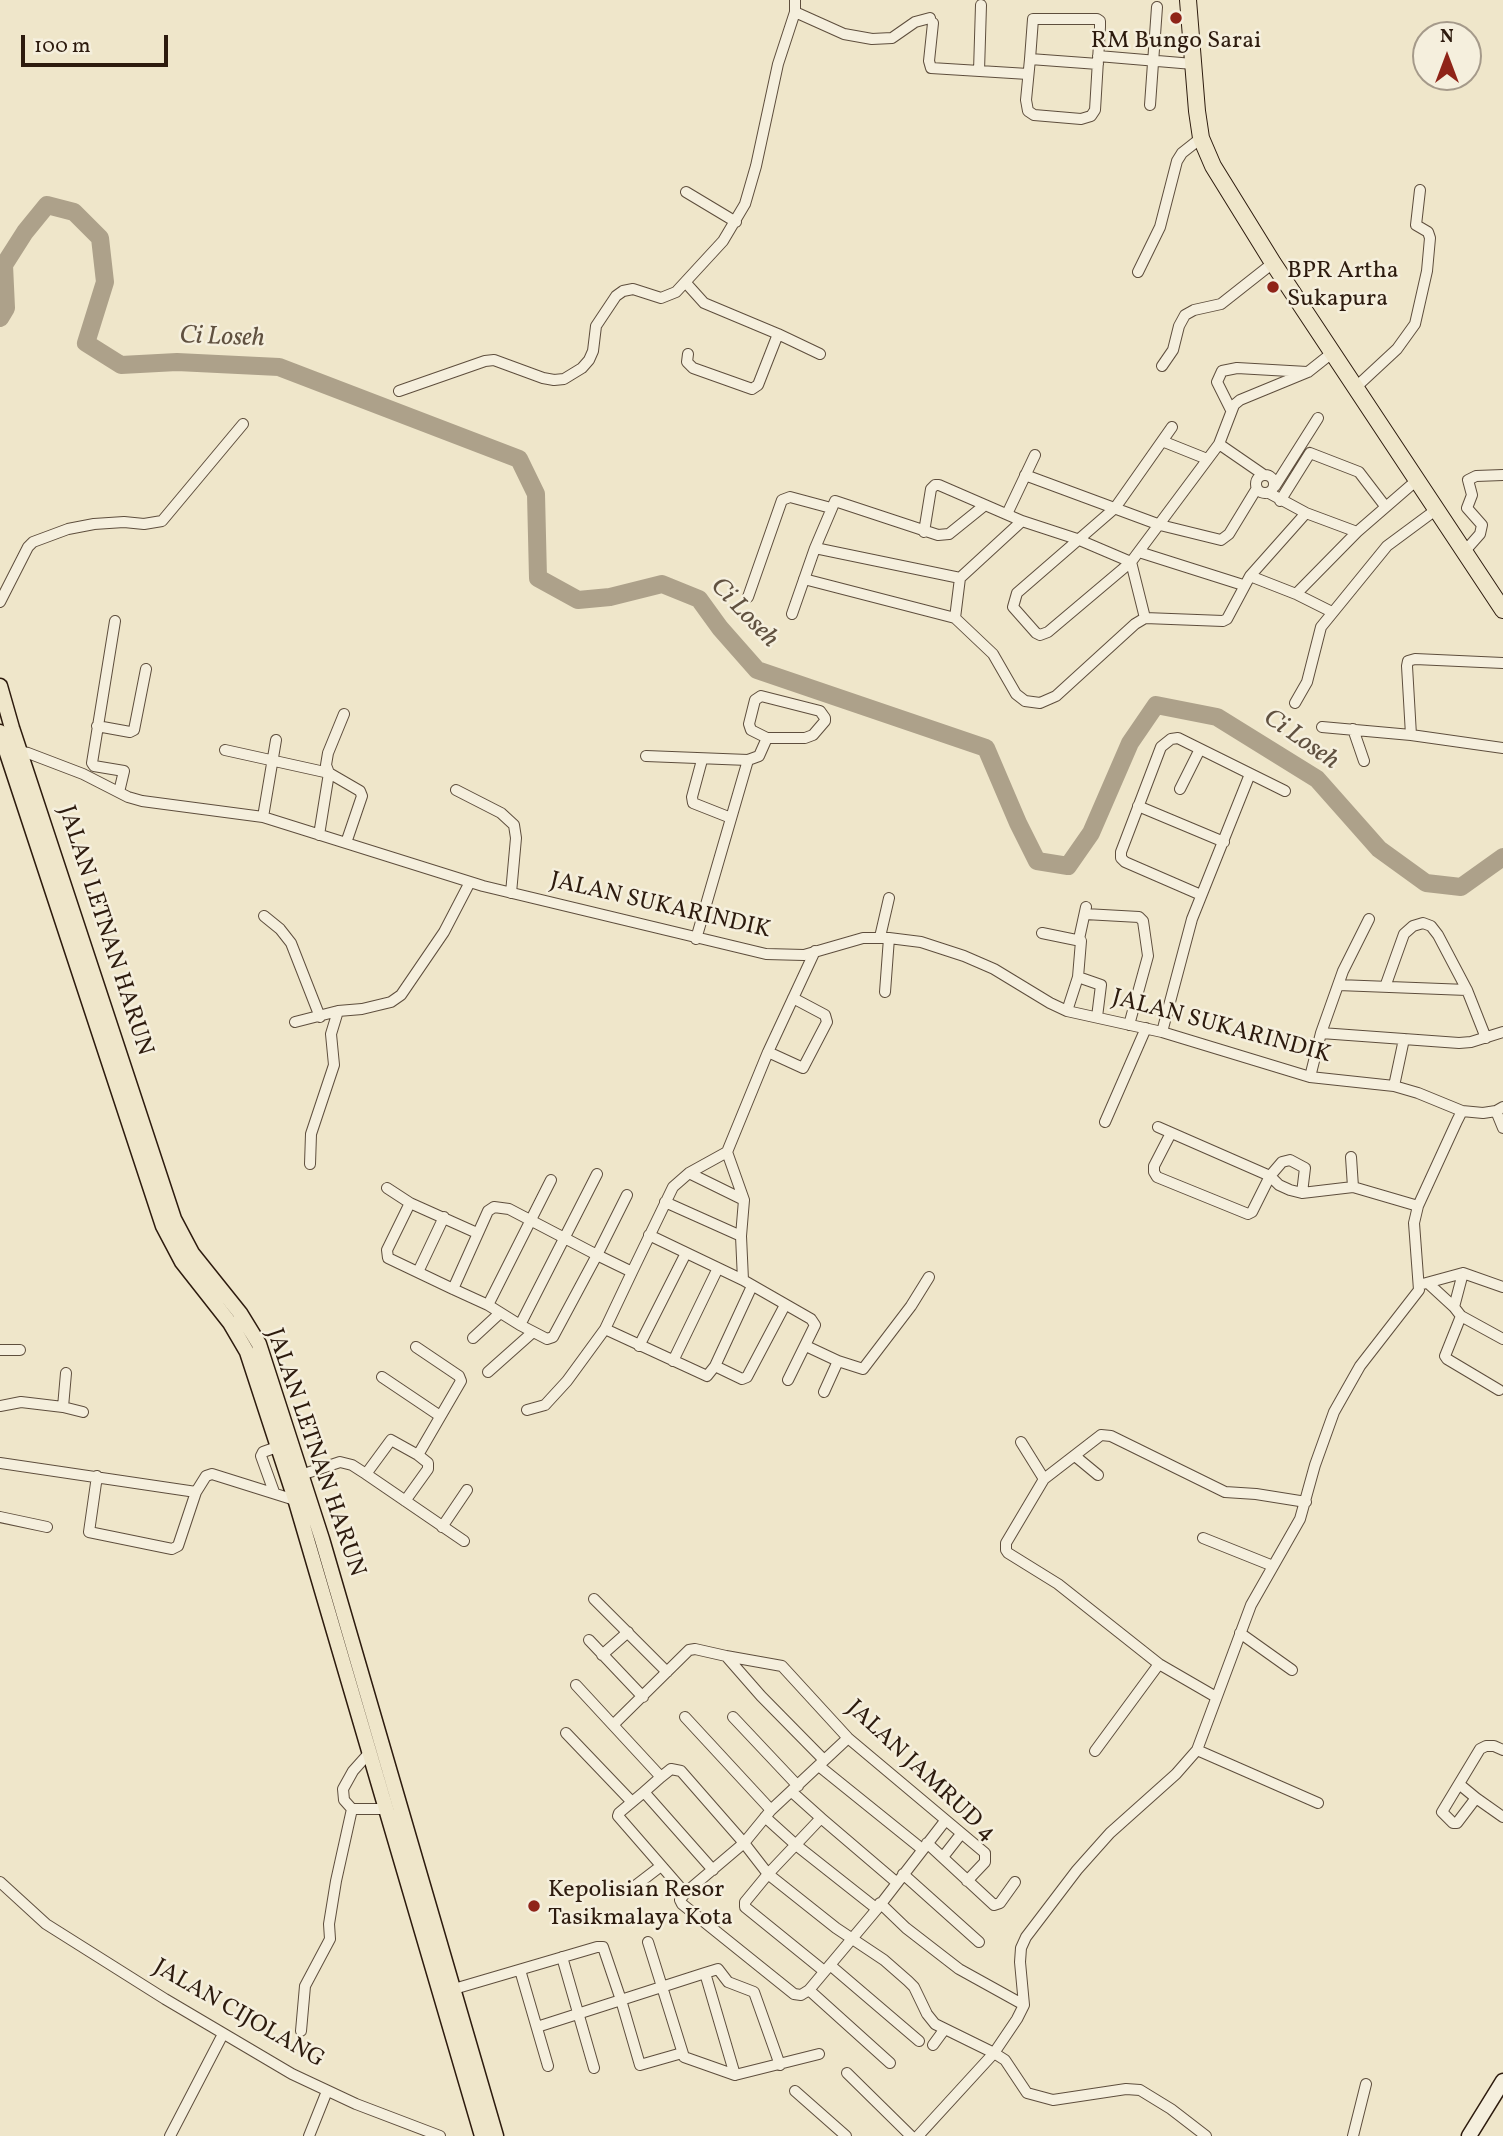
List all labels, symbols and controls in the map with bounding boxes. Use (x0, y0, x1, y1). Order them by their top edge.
marker: RM Bungo Sarai (1168, 10, 1184, 26)
scale bar (24, 21, 172, 65)
north arrow (1412, 21, 1482, 91)
text: N (1440, 24, 1454, 50)
place label: RM Bungo Sarai (1091, 29, 1261, 57)
text: 100 m (34, 32, 91, 61)
place label: BPR Artha Sukapura (1287, 259, 1399, 315)
marker: BPR Artha Sukapura (1265, 279, 1281, 295)
water label: Ci Loseh (179, 322, 265, 356)
water label: Ci Loseh (702, 572, 784, 656)
water label: Ci Loseh (1256, 704, 1344, 778)
street label: JALAN LETNAN HARUN (50, 803, 158, 1059)
street label: JALAN SUKARINDIK (547, 868, 773, 946)
street label: JALAN SUKARINDIK (1108, 985, 1334, 1071)
street label: JALAN LETNAN HARUN (258, 1325, 370, 1581)
street label: JALAN JAMRUD 4 (839, 1695, 1001, 1849)
place label: Kepolisian Resor Tasikmalaya Kota (548, 1878, 733, 1934)
marker: Kepolisian Resor Tasikmalaya Kota (526, 1898, 542, 1914)
street label: JALAN CIJOLANG (147, 1954, 329, 2076)

